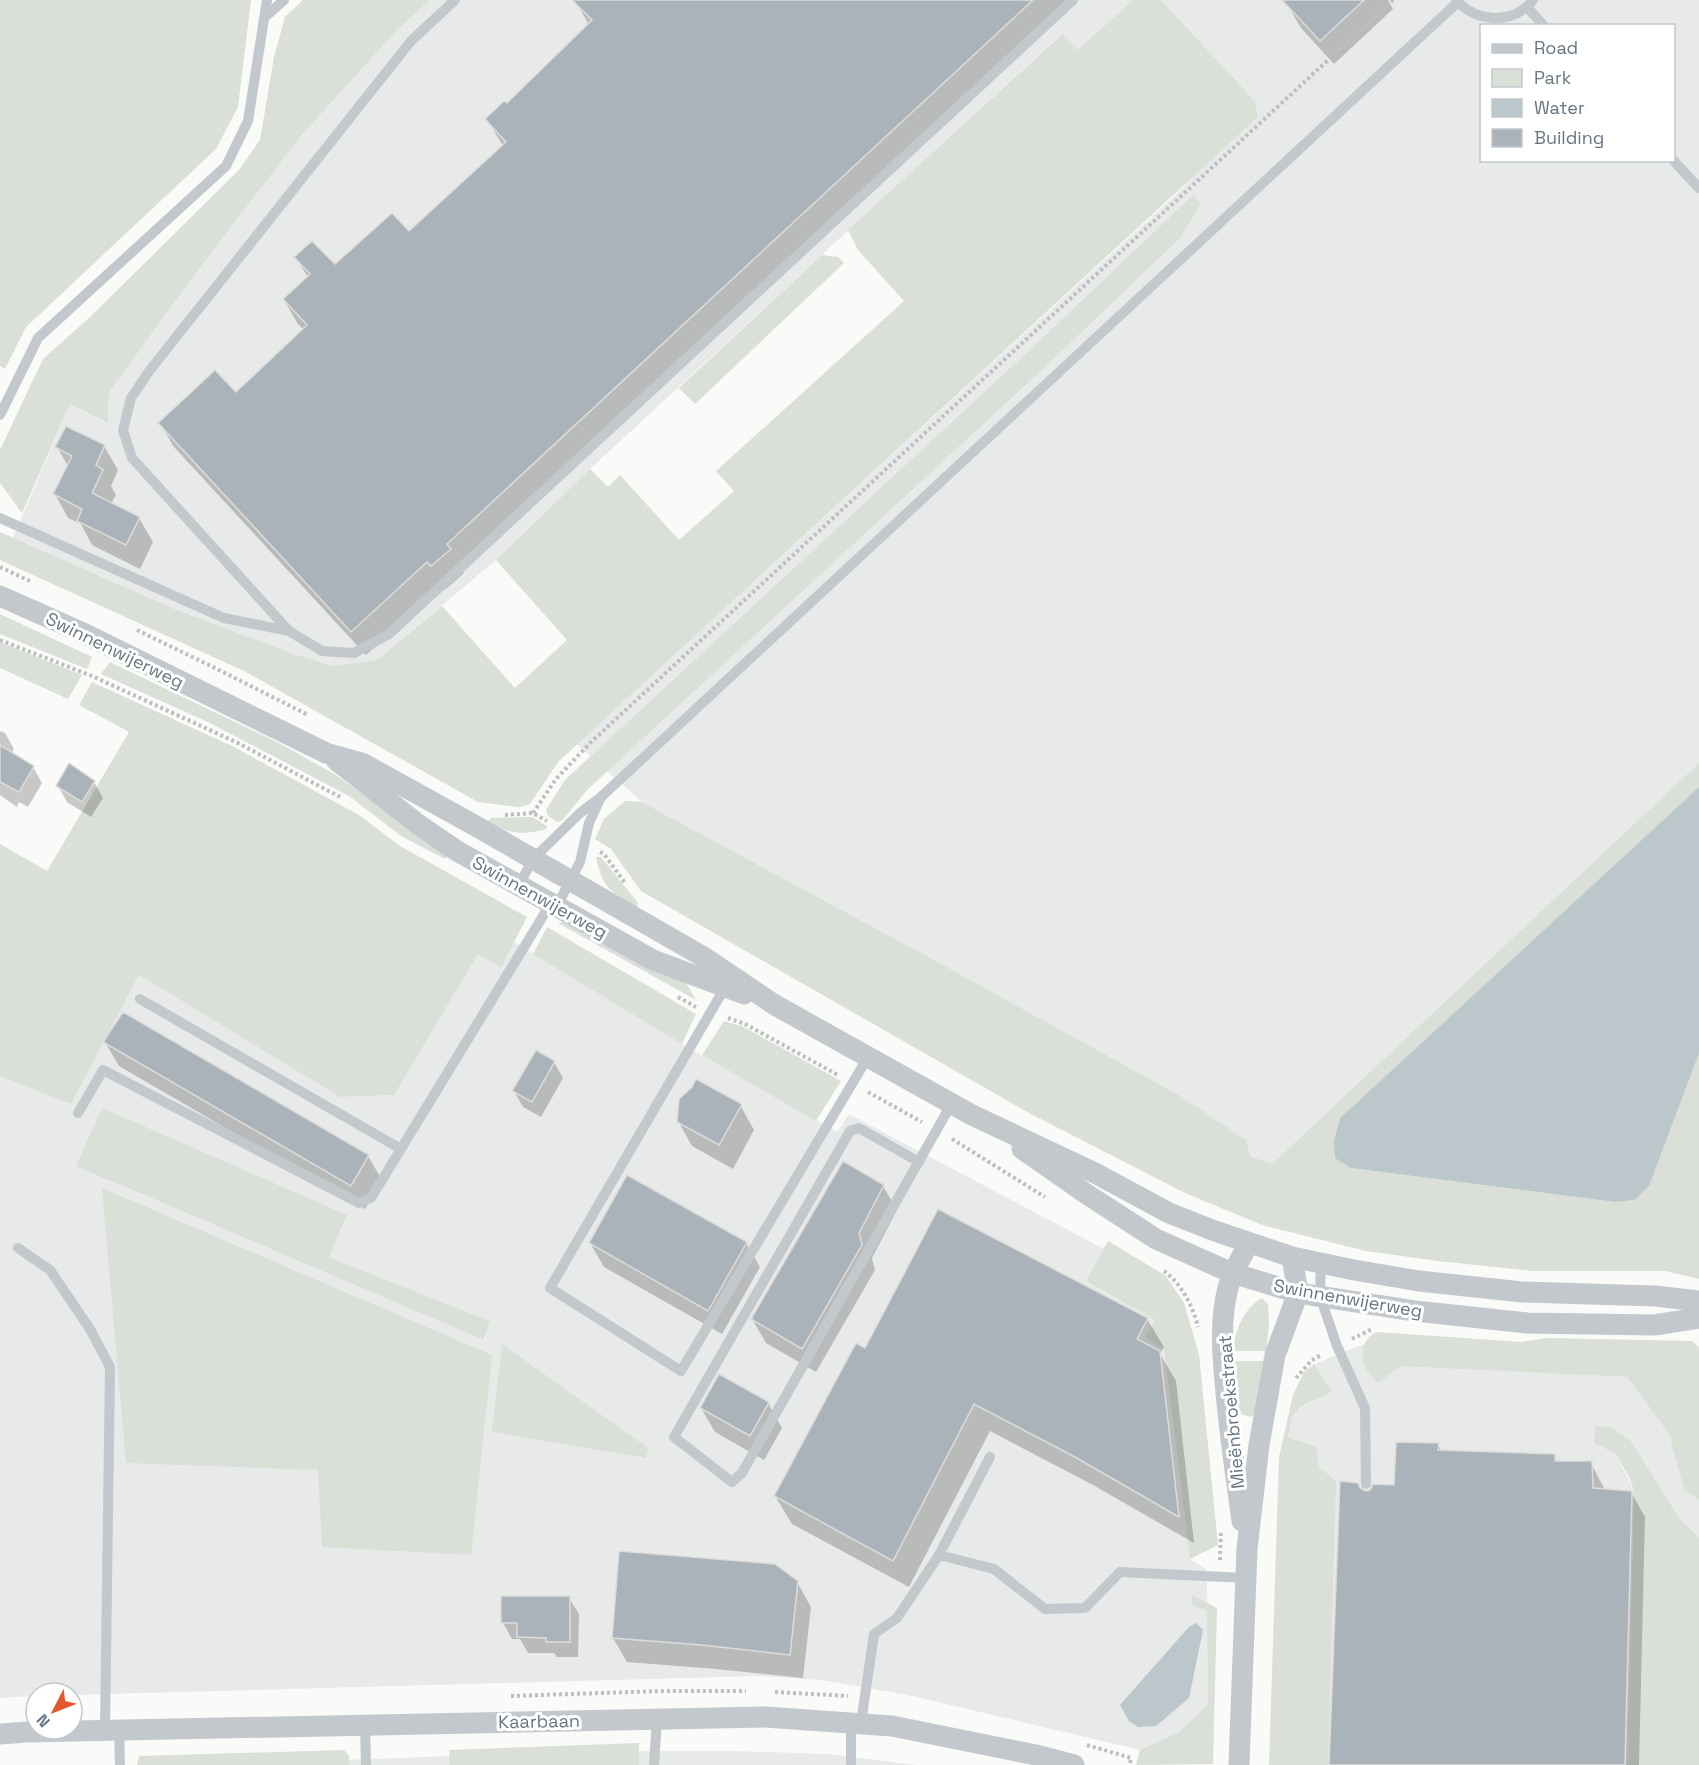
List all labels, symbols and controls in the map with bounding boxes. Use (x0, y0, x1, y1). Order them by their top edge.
legend (1480, 24, 1675, 162)
text: Road (1534, 36, 1578, 59)
text: Park (1534, 66, 1572, 89)
text: Water (1534, 96, 1585, 119)
text: Building (1534, 126, 1604, 149)
street label: Swinnenwijerweg (42, 607, 188, 693)
street label: Swinnenwijerweg (469, 850, 611, 944)
street label: Swinnenwijerweg (1272, 1274, 1424, 1322)
street label: Mieënbroekstraat (1213, 1334, 1249, 1490)
north arrow (24, 1681, 84, 1741)
street label: Kaarbaan (498, 1709, 580, 1733)
text: N (32, 1710, 55, 1732)

